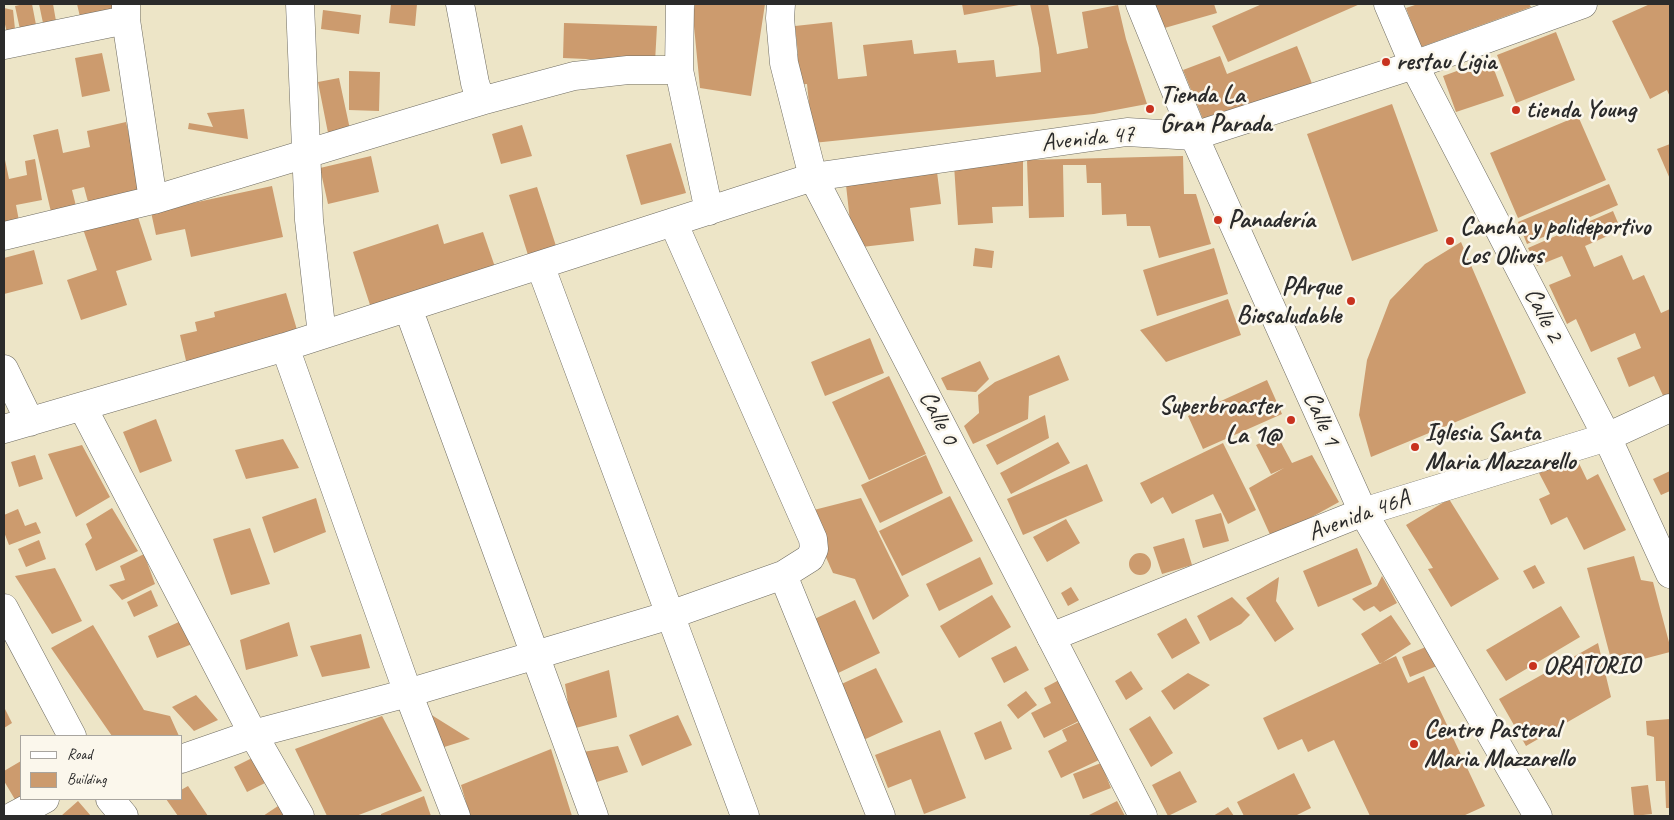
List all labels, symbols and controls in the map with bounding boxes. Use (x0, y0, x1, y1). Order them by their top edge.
place label: restau Ligia (1396, 47, 1496, 77)
marker: restau Ligia (1380, 56, 1392, 68)
place label: Tienda La Gran Parada (1160, 80, 1272, 139)
place label: tienda Young (1526, 95, 1636, 125)
marker: Tienda La Gran Parada (1144, 103, 1156, 115)
marker: tienda Young (1510, 104, 1522, 116)
street label: Avenida 47 (1040, 119, 1136, 159)
place label: Panadería (1228, 205, 1315, 235)
place label: Cancha y polideportivo Los Olivos (1460, 212, 1650, 271)
marker: Panadería (1212, 214, 1224, 226)
marker: Cancha y polideportivo Los Olivos (1444, 235, 1456, 247)
place label: PArque Biosaludable (1237, 272, 1341, 331)
street label: Calle 2 (1517, 283, 1569, 347)
marker: PArque Biosaludable (1345, 295, 1357, 307)
street label: Calle 0 (912, 386, 964, 450)
street label: Calle 1 (1296, 387, 1346, 451)
place label: Superbroaster La 1@ (1158, 391, 1281, 450)
marker: Superbroaster La 1@ (1285, 414, 1297, 426)
place label: Iglesia Santa Maria Mazzarello (1425, 418, 1575, 477)
marker: Iglesia Santa Maria Mazzarello (1409, 441, 1421, 453)
street label: Avenida 46A (1304, 484, 1414, 548)
place label: ORATORIO (1543, 651, 1640, 681)
marker: ORATORIO (1527, 660, 1539, 672)
place label: Centro Pastoral Maria Mazzarello (1424, 715, 1574, 774)
legend (20, 735, 182, 800)
marker: Centro Pastoral Maria Mazzarello (1408, 738, 1420, 750)
text: Road (67, 745, 92, 764)
text: Building (67, 770, 106, 789)

